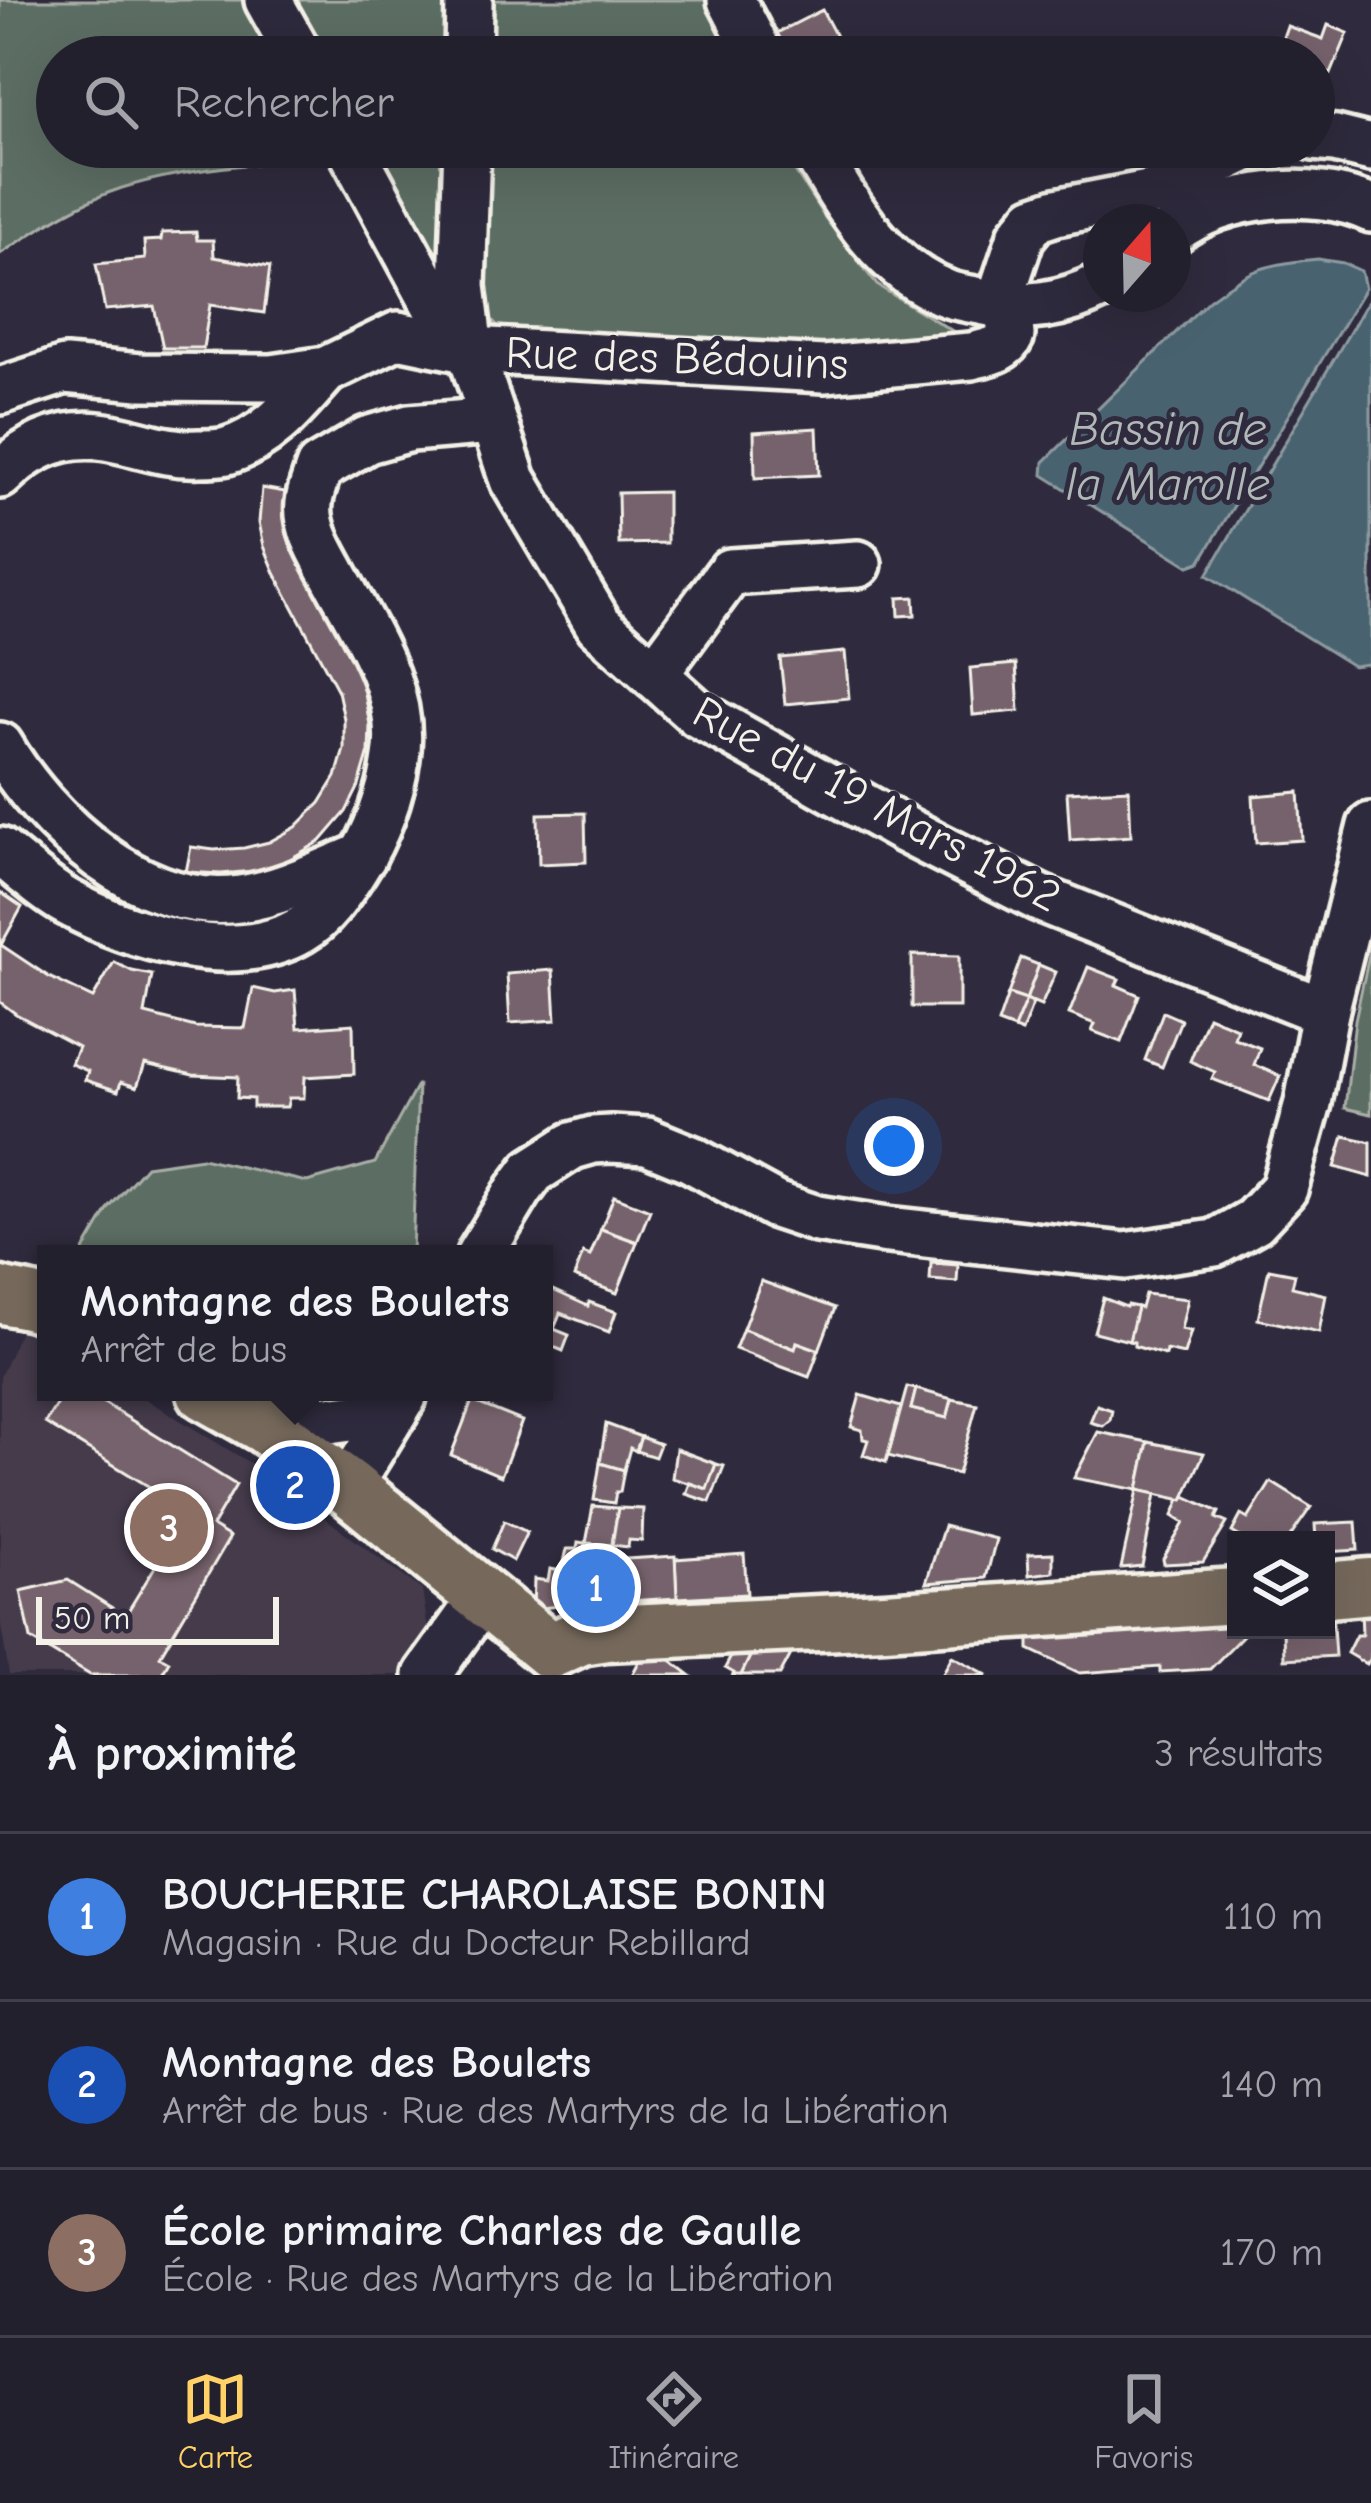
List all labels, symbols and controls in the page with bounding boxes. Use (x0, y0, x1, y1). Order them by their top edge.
search box (36, 36, 1335, 168)
icon: search (78, 69, 144, 135)
text: Rechercher (174, 76, 394, 128)
north arrow (1083, 204, 1191, 312)
street label: Rue des Bédouins (505, 326, 849, 390)
water label: Bassin de la Marolle (1066, 402, 1270, 512)
street label: Rue du 19 Mars 1962 (685, 685, 1069, 923)
your location (864, 1116, 924, 1176)
popup (37, 1245, 553, 1401)
text: Montagne des Boulets (80, 1275, 510, 1327)
text: Arrêt de bus (80, 1327, 287, 1372)
pin: 2 (256, 1440, 334, 1530)
pin: 3 (130, 1483, 208, 1573)
map controls (1227, 1531, 1335, 1639)
button: layers (1227, 1531, 1335, 1639)
pin: 1 (557, 1543, 635, 1633)
scale bar (36, 1591, 279, 1644)
text: 50 m (54, 1599, 130, 1637)
text: À proximité (48, 1724, 297, 1783)
text: 3 résultats (1154, 1731, 1323, 1776)
text: BOUCHERIE CHAROLAISE BONIN (162, 1868, 827, 1920)
text: 1 (79, 1894, 95, 1939)
text: 110 m (1223, 1894, 1323, 1939)
text: Magasin · Rue du Docteur Rebillard (162, 1920, 751, 1965)
text: Montagne des Boulets (162, 2036, 591, 2088)
text: 2 (77, 2062, 97, 2107)
text: 140 m (1220, 2062, 1323, 2107)
text: Arrêt de bus · Rue des Martyrs de la Libération (162, 2088, 949, 2133)
text: École primaire Charles de Gaulle (162, 2204, 801, 2256)
text: 3 (77, 2230, 97, 2275)
text: 170 m (1220, 2230, 1323, 2275)
text: École · Rue des Martyrs de la Libération (162, 2256, 834, 2301)
tab: Carte (178, 2366, 253, 2476)
tab: Itinéraire (608, 2366, 739, 2476)
tab: Favoris (1094, 2366, 1193, 2476)

